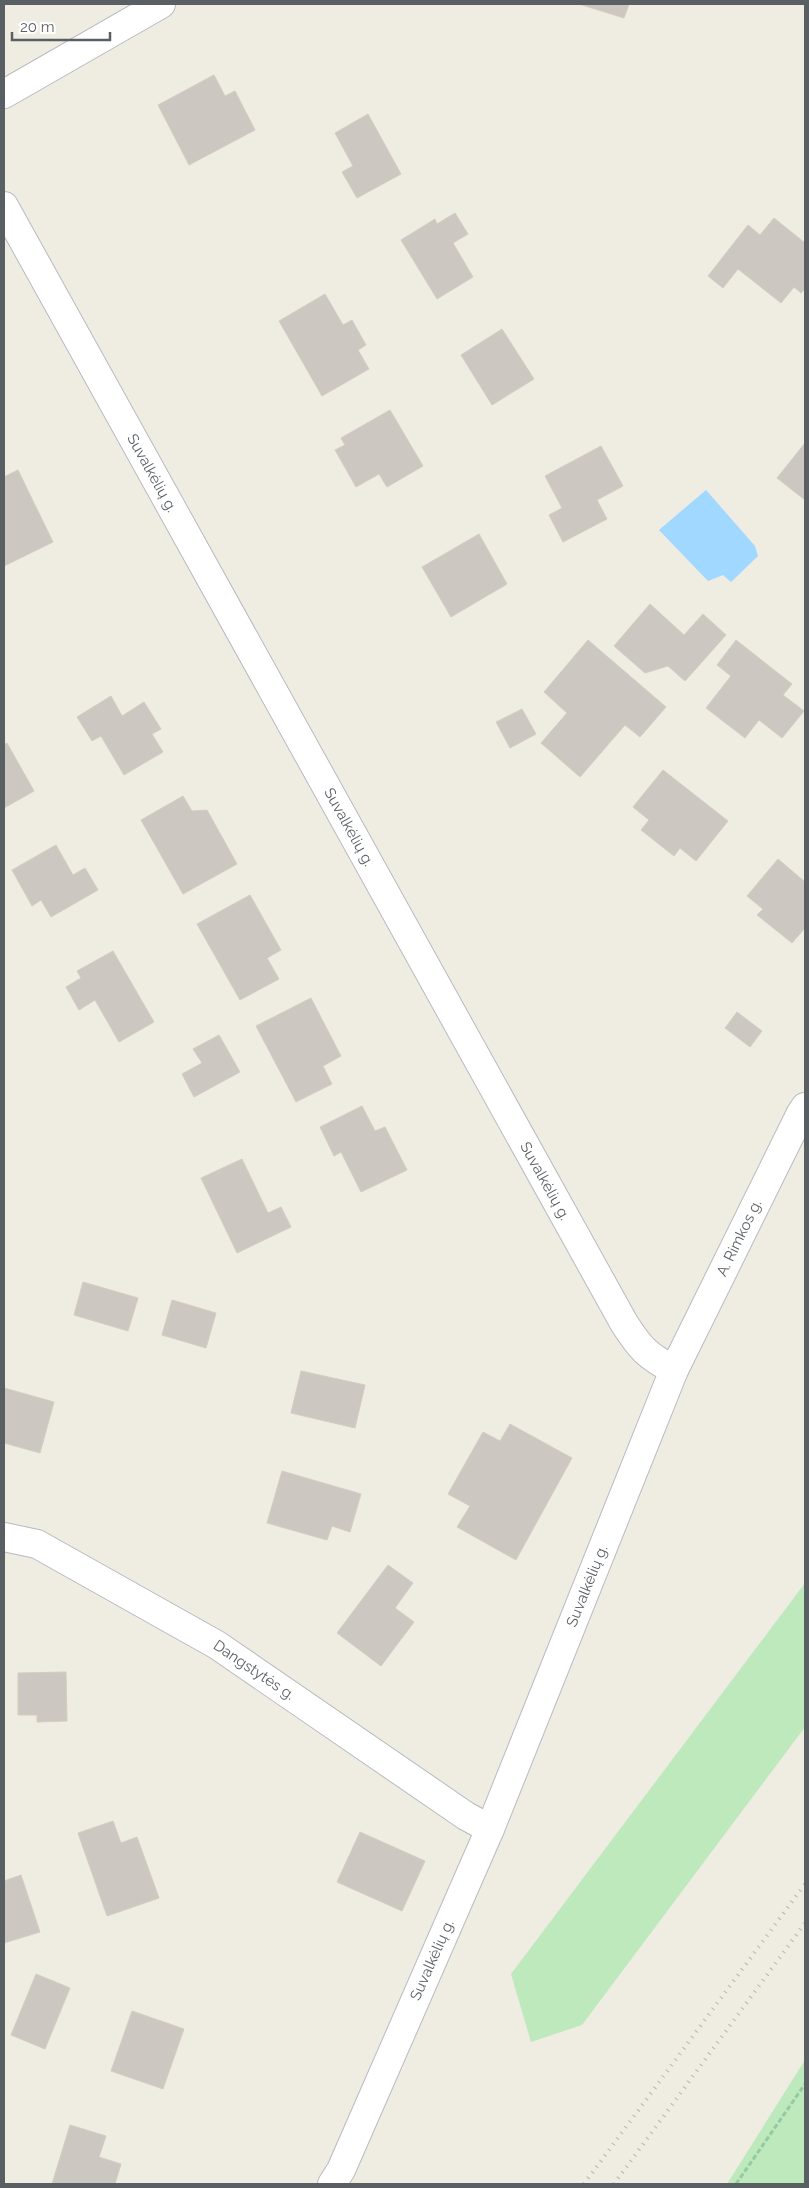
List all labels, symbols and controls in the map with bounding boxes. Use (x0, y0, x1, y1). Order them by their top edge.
scale bar (12, 10, 110, 42)
text: 20 m (20, 18, 55, 36)
street label: Suvalkėlių g. (123, 431, 181, 515)
street label: Suvalkėlių g. (320, 785, 378, 869)
street label: Suvalkėlių g. (516, 1139, 574, 1223)
street label: A. Rimkos g. (713, 1197, 765, 1279)
street label: Suvalkėlių g. (562, 1542, 612, 1630)
street label: Dangstytės g. (210, 1636, 298, 1704)
street label: Suvalkėlių g. (406, 1917, 458, 2003)

